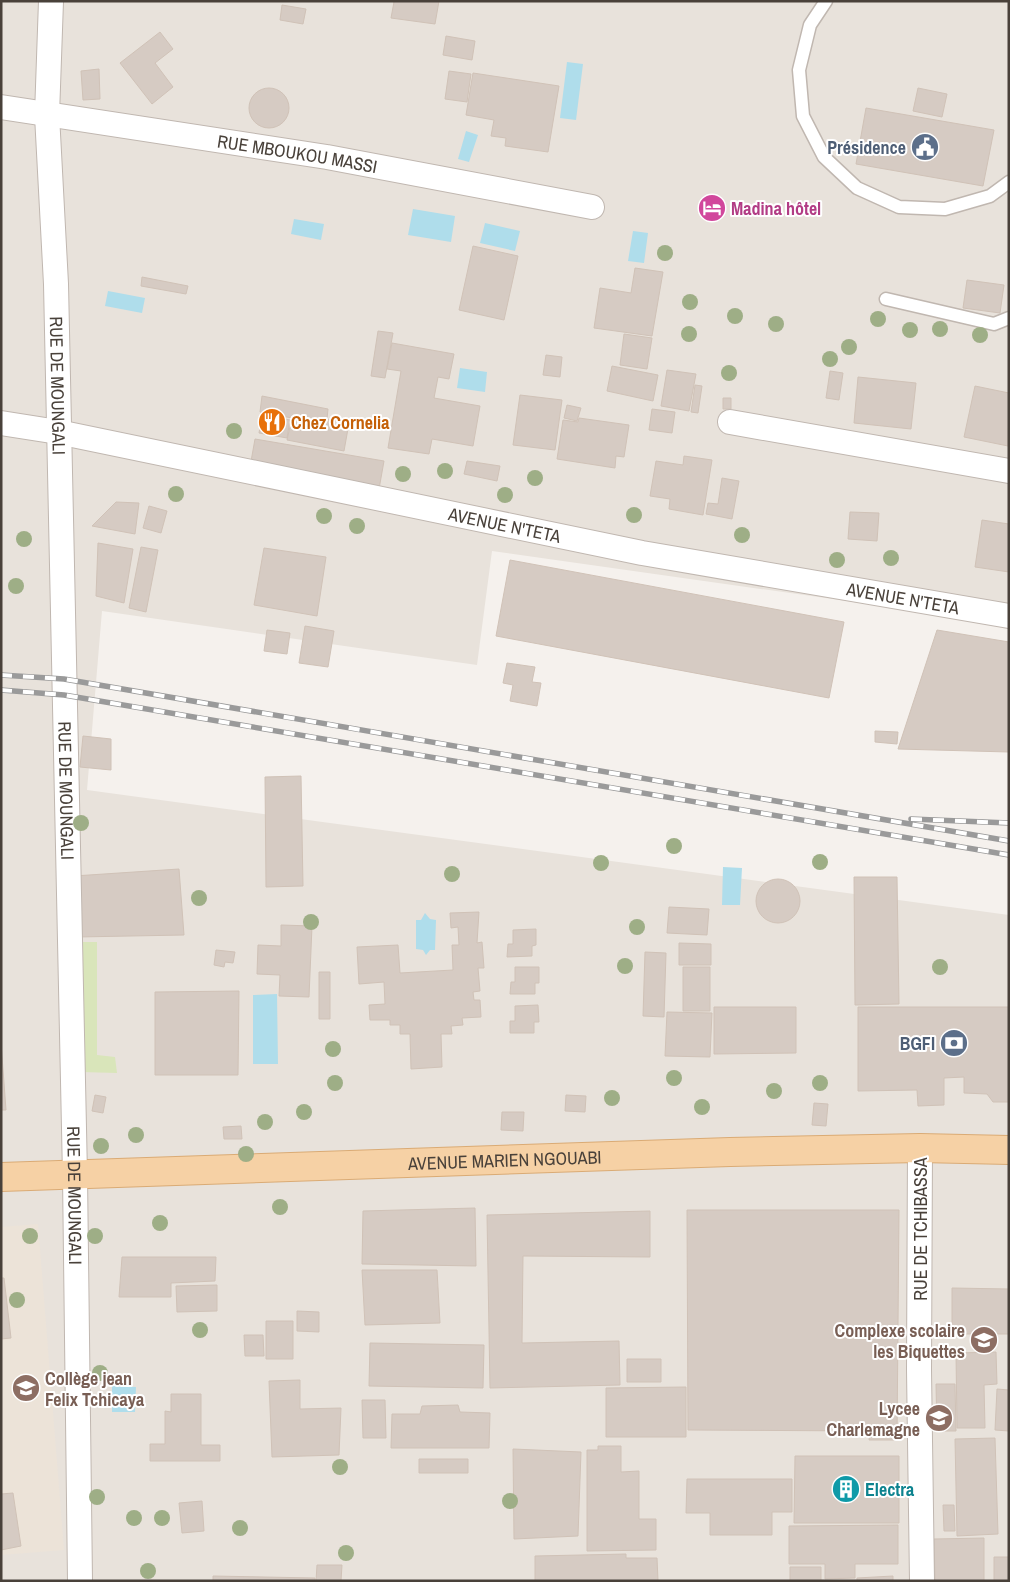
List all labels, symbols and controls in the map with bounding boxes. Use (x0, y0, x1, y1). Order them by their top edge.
street label: RUE MBOUKOU MASSI (216, 128, 379, 179)
public building icon: Présidence (910, 132, 940, 162)
place label: Présidence (827, 135, 906, 160)
hotel icon: Madina hôtel (697, 193, 727, 223)
place label: Madina hôtel (731, 196, 821, 221)
street label: RUE DE MOUNGALI (44, 316, 72, 455)
restaurant icon: Chez Cornelia (257, 407, 287, 437)
place label: Chez Cornelia (291, 410, 390, 435)
street label: AVENUE N'TETA (445, 501, 563, 548)
street label: AVENUE N'TETA (844, 576, 961, 620)
street label: RUE DE MOUNGALI (53, 721, 81, 860)
bank icon: BGFI (939, 1028, 969, 1058)
place label: BGFI (900, 1031, 935, 1056)
street label: RUE DE MOUNGALI (61, 1126, 89, 1265)
street label: AVENUE MARIEN NGOUABI (407, 1144, 602, 1176)
street label: RUE DE TCHIBASSA (908, 1157, 933, 1301)
place label: Complexe scolaire les Biquettes (835, 1318, 965, 1364)
school or university icon: Complexe scolaire les Biquettes (969, 1325, 999, 1355)
place label: Collège jean Felix Tchicaya (45, 1366, 145, 1412)
school or university icon: Collège jean Felix Tchicaya (11, 1373, 41, 1403)
place label: Lycee Charlemagne (826, 1396, 920, 1442)
school or university icon: Lycee Charlemagne (924, 1403, 954, 1433)
building icon: Electra (831, 1474, 861, 1504)
place label: Electra (865, 1477, 915, 1502)

